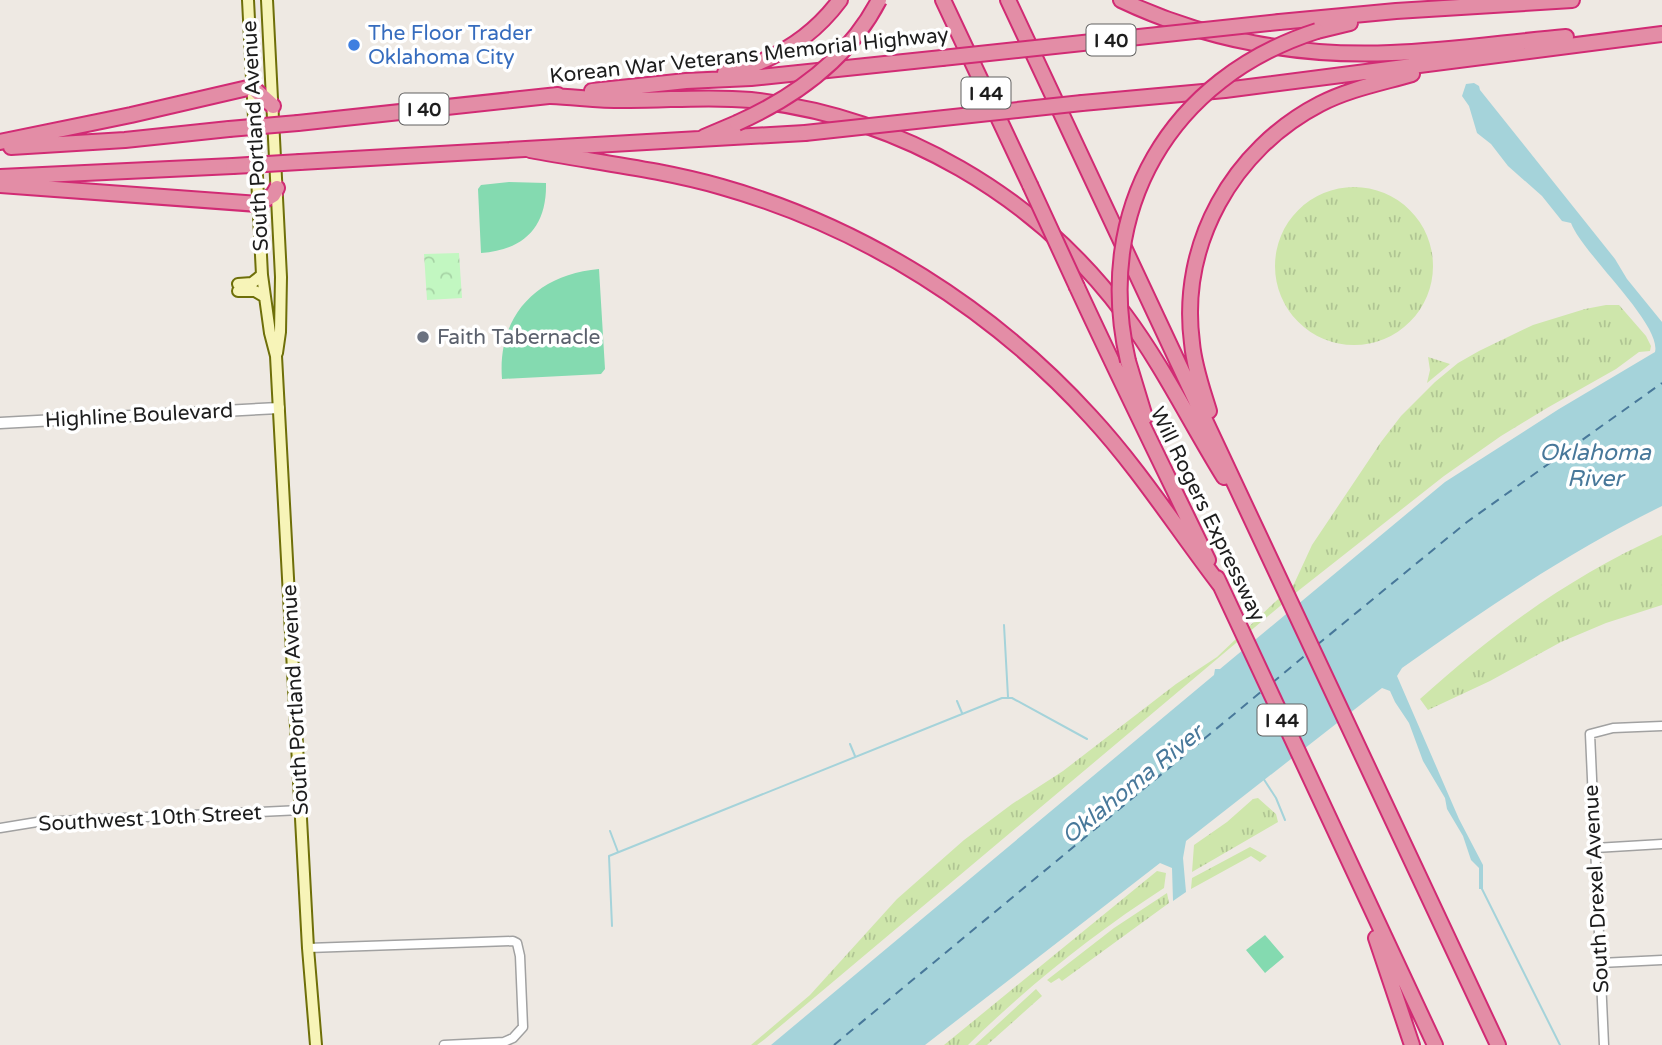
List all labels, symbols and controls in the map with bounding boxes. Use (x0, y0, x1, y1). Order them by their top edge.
street label: South Portland Avenue (237, 20, 274, 252)
place label: The Floor Trader Oklahoma City (368, 21, 532, 70)
street label: Korean War Veterans Memorial Highway (548, 22, 950, 89)
road number: I 40 (1086, 24, 1136, 56)
marker: The Floor Trader Oklahoma City (346, 37, 362, 53)
road number: I 44 (962, 78, 1010, 108)
road number: I 40 (400, 94, 448, 124)
place label: Faith Tabernacle (437, 325, 601, 350)
marker: Faith Tabernacle (415, 329, 431, 345)
street label: Highline Boulevard (44, 398, 234, 433)
street label: Will Rogers Expressway (1145, 403, 1270, 626)
water label: Oklahoma River (1539, 439, 1652, 493)
street label: South Portland Avenue (277, 584, 314, 816)
road number: I 44 (1258, 705, 1306, 736)
water label: Oklahoma River (1056, 717, 1211, 850)
street label: South Drexel Avenue (1579, 784, 1614, 994)
street label: Southwest 10th Street (38, 800, 262, 837)

